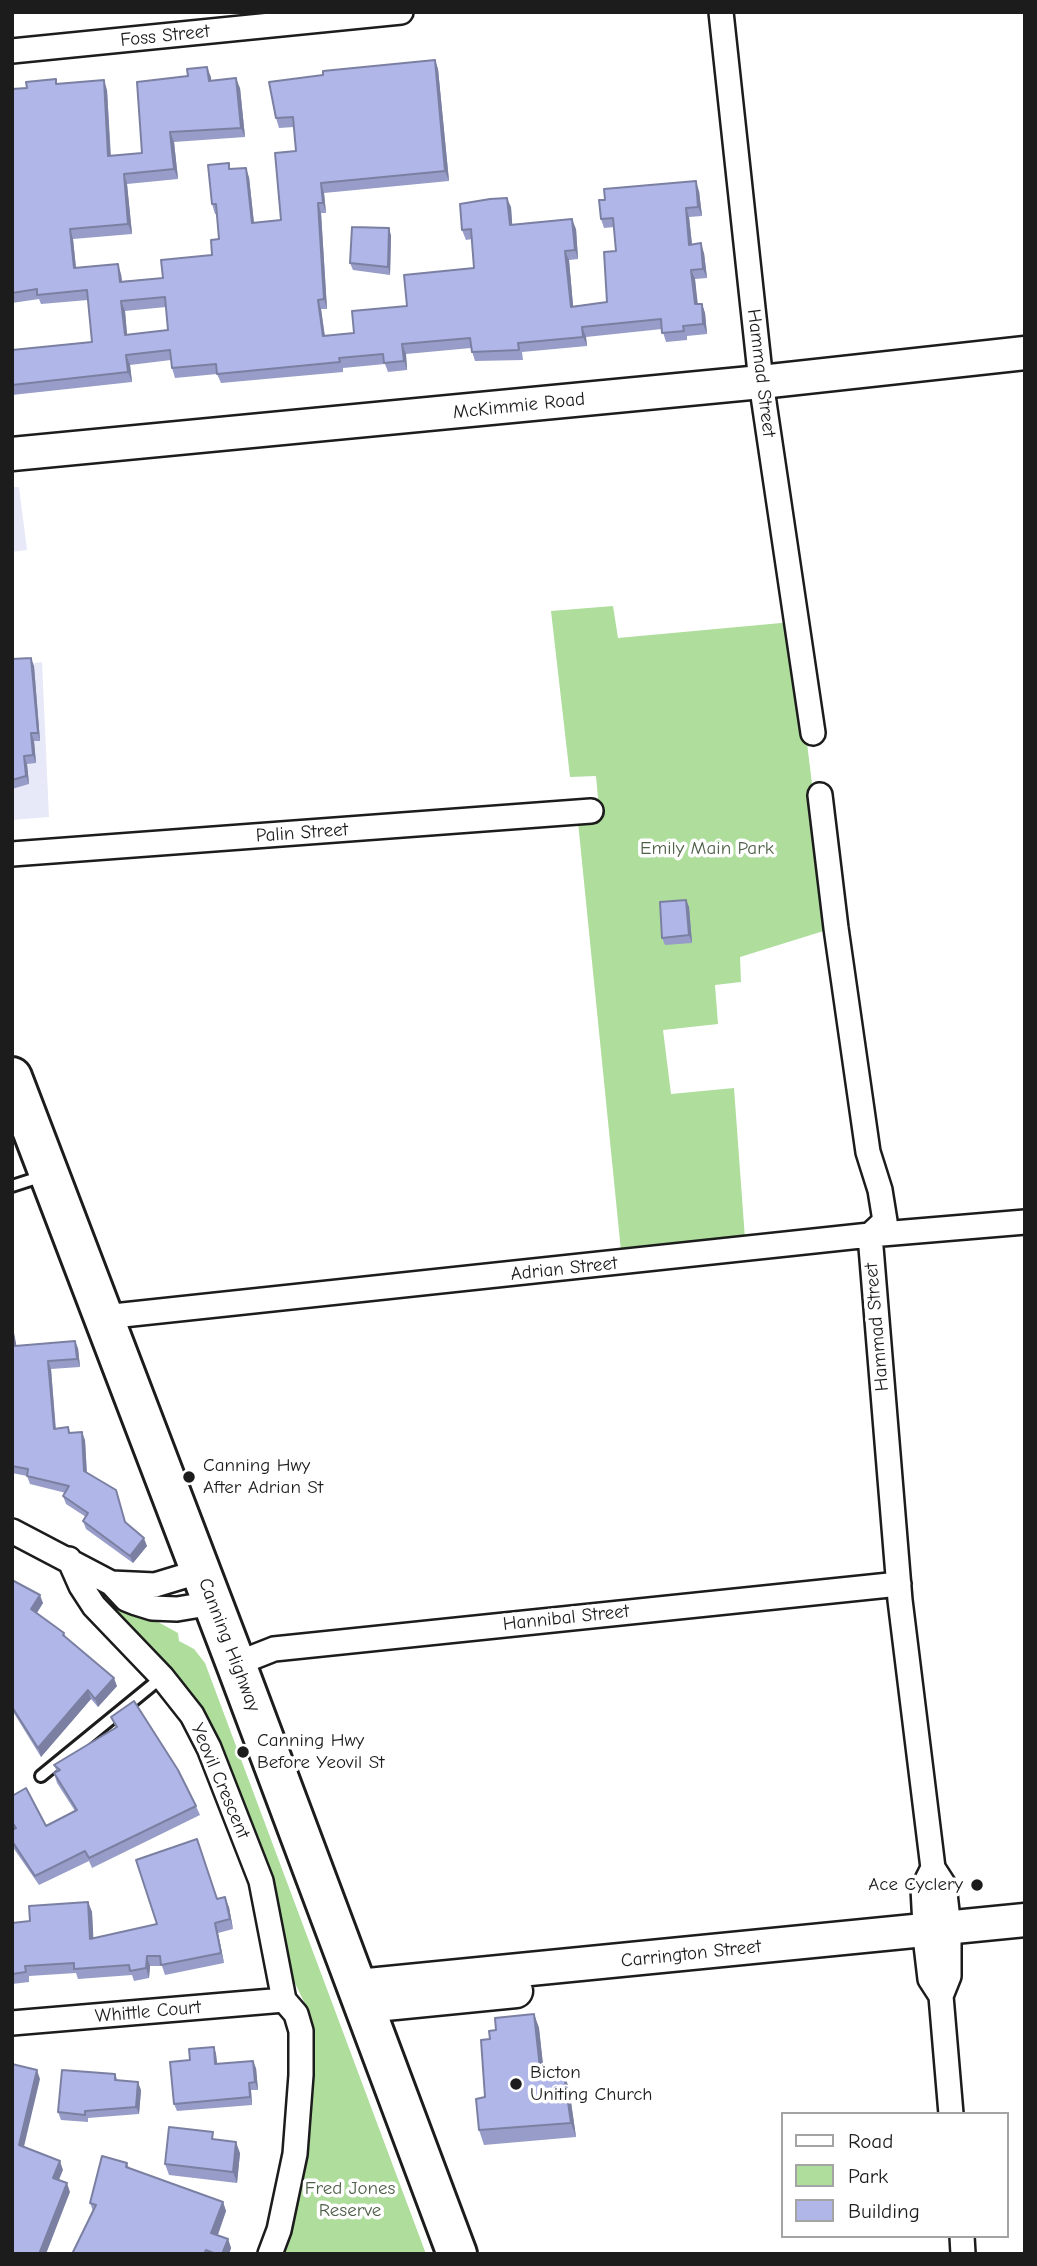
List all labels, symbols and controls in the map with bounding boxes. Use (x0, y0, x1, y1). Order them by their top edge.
street label: Foss Street (119, 20, 211, 52)
street label: Hammad Street (742, 308, 780, 438)
street label: McKimmie Road (452, 388, 586, 424)
street label: Palin Street (255, 818, 349, 848)
park label: Emily Main Park (640, 838, 774, 860)
street label: Adrian Street (510, 1252, 618, 1286)
street label: Hammad Street (860, 1262, 894, 1392)
place label: Canning Hwy After Adrian St (203, 1455, 323, 1499)
marker: Canning Hwy After Adrian St (181, 1469, 197, 1485)
street label: Canning Highway (193, 1575, 265, 1715)
street label: Hannibal Street (502, 1600, 630, 1636)
street label: Yeovil Crescent (185, 1720, 255, 1842)
place label: Canning Hwy Before Yeovil St (257, 1730, 385, 1774)
marker: Canning Hwy Before Yeovil St (235, 1744, 251, 1760)
place label: Ace Cyclery (868, 1874, 963, 1896)
marker: Ace Cyclery (969, 1877, 985, 1893)
street label: Carrington Street (620, 1935, 762, 1973)
street label: Whittle Court (94, 1996, 202, 2028)
place label: Bicton Uniting Church (530, 2062, 652, 2106)
marker: Bicton Uniting Church (508, 2076, 524, 2092)
legend (782, 2112, 1009, 2238)
text: Road (848, 2129, 893, 2153)
text: Park (848, 2164, 888, 2188)
park label: Fred Jones Reserve (305, 2178, 395, 2222)
text: Building (848, 2199, 920, 2223)

